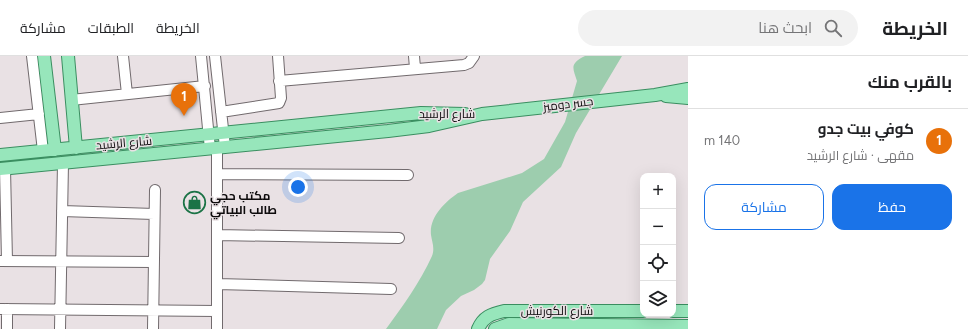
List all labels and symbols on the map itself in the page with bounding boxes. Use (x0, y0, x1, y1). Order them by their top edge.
pin: 1 (171, 83, 197, 116)
street label: جسر دوميز (541, 94, 594, 114)
street label: شارع الرشيد (419, 107, 475, 122)
street label: شارع الرشيد (95, 134, 153, 153)
your location (288, 177, 308, 197)
place label: مكتب حجي طالب البياتي (210, 189, 277, 220)
shop icon: مكتب حجي طالب البياتي (182, 190, 208, 216)
street label: شارع الكورنيش (521, 304, 593, 319)

